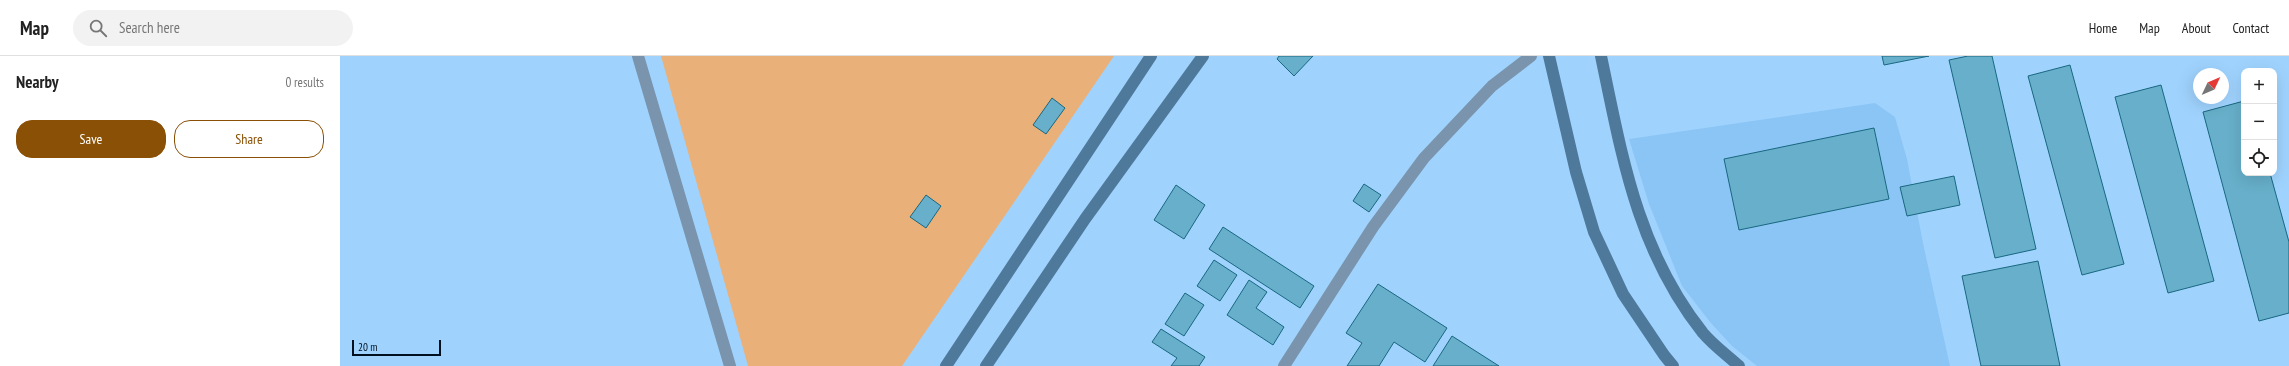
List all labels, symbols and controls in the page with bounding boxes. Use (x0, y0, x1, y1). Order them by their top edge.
search box (73, 10, 353, 46)
text: Map (20, 16, 49, 40)
icon: search (87, 17, 109, 39)
text: Search here (119, 18, 180, 37)
text: Home (2089, 19, 2117, 37)
text: Map (2139, 19, 2160, 37)
text: About (2182, 19, 2211, 37)
text: Contact (2233, 19, 2269, 37)
north arrow (2193, 68, 2229, 104)
map controls (2241, 68, 2277, 176)
button: + (2241, 68, 2277, 104)
text: Nearby (16, 71, 59, 93)
text: 0 results (285, 74, 324, 91)
button: − (2241, 104, 2277, 140)
button: Save (16, 120, 166, 158)
button: Share (174, 120, 324, 158)
button: locate (2241, 140, 2277, 176)
scale bar (352, 338, 441, 357)
text: 20 m (358, 340, 377, 354)

